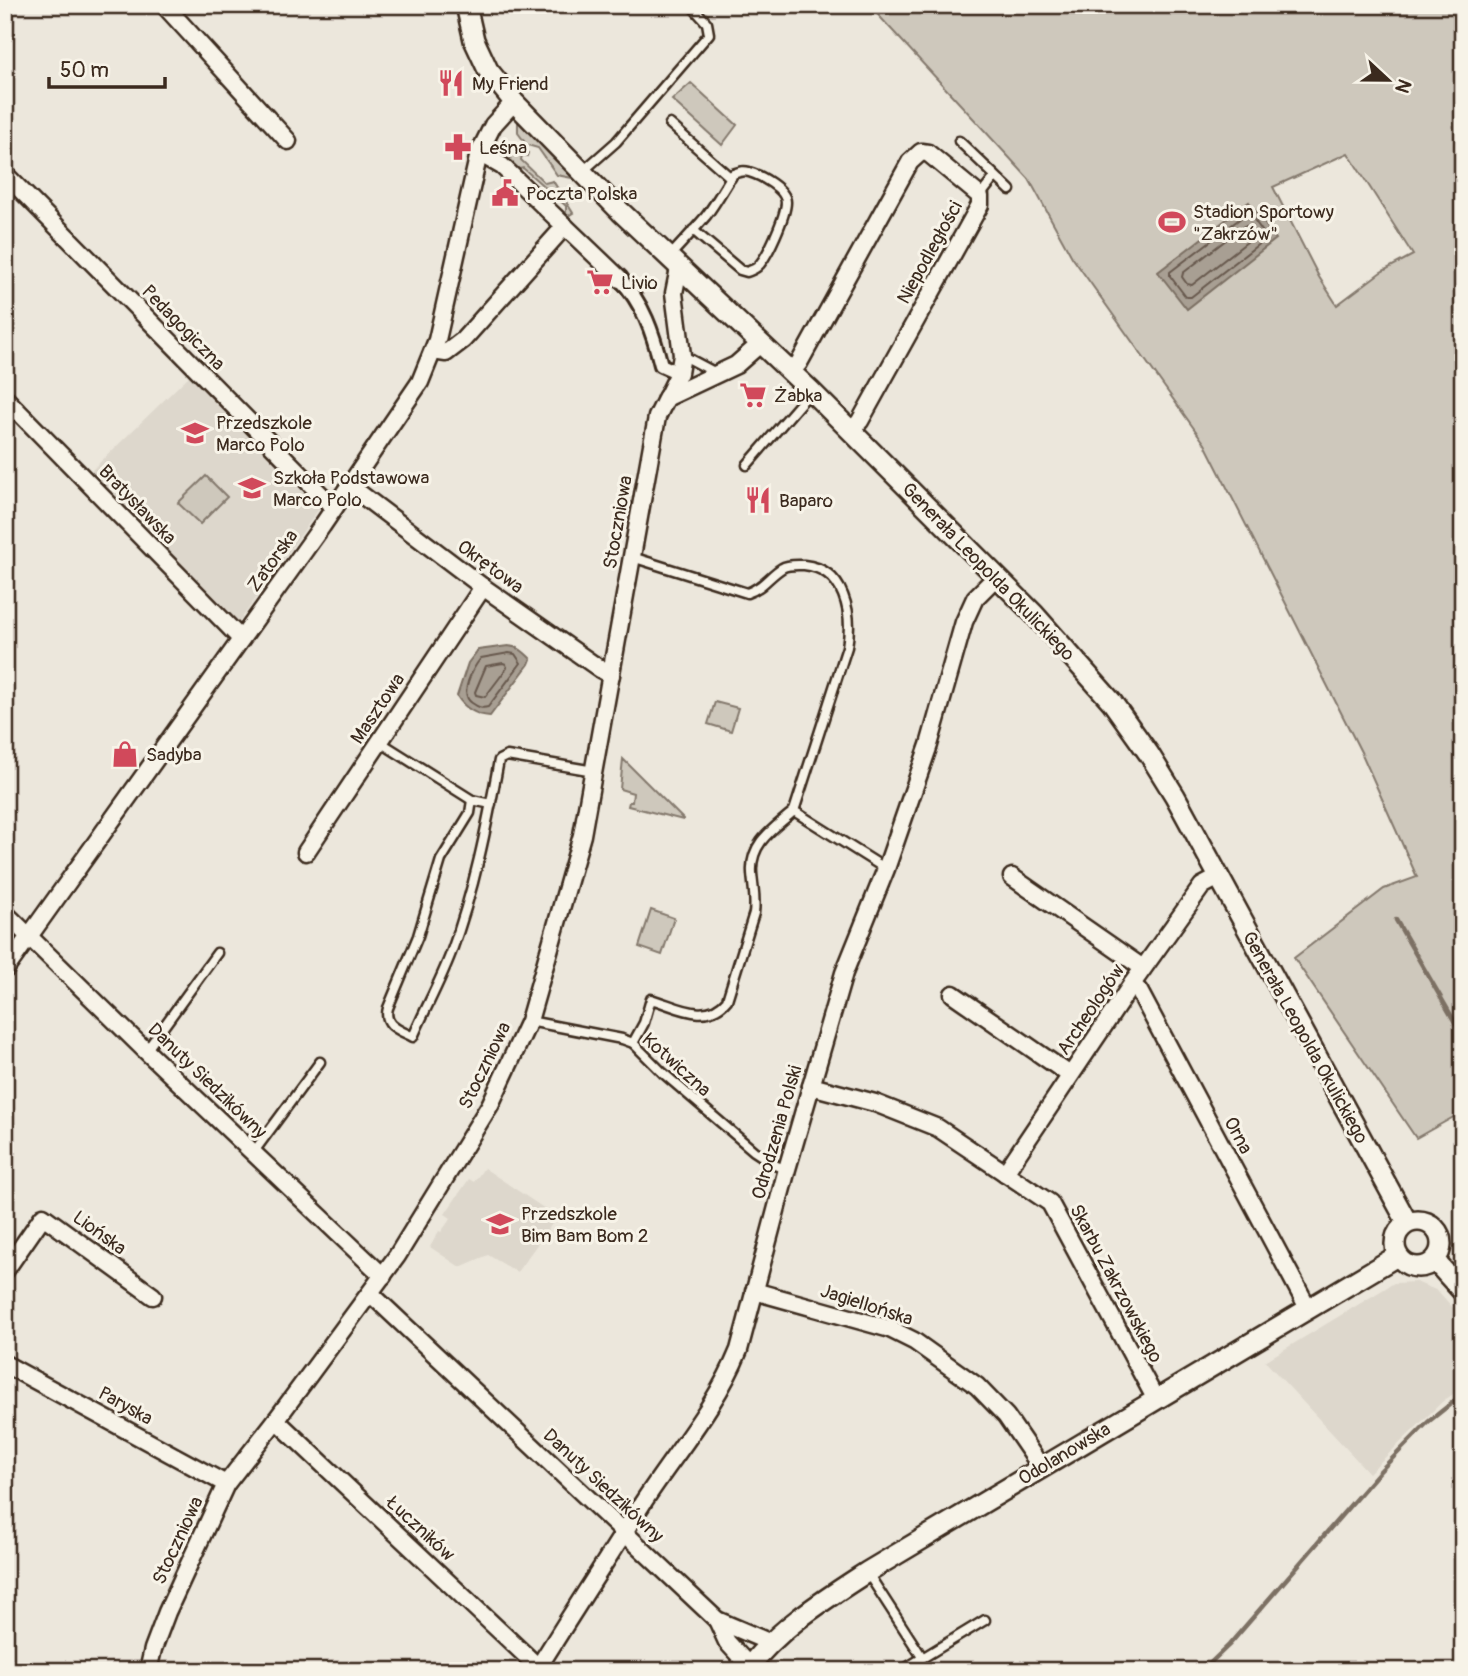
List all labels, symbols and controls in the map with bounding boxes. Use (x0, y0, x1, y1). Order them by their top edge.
scale bar (49, 46, 164, 90)
north arrow (1352, 46, 1422, 116)
text: 50 m (60, 57, 109, 84)
restaurant icon: My Friend (436, 68, 466, 98)
place label: My Friend (472, 72, 549, 96)
text: N (1389, 76, 1416, 97)
pharmacy icon: Leśna (443, 132, 473, 162)
place label: Leśna (479, 136, 527, 160)
public building icon: Poczta Polska (490, 178, 520, 208)
place label: Poczta Polska (526, 182, 637, 206)
street label: Niepodległości (892, 197, 968, 308)
place label: Stadion Sportowy "Zakrzów" (1193, 200, 1334, 246)
sports icon: Stadion Sportowy "Zakrzów" (1157, 207, 1187, 237)
supermarket icon: Livio (585, 267, 615, 297)
place label: Livio (621, 271, 658, 295)
street label: Pedagogiczna (136, 280, 230, 376)
supermarket icon: Żabka (738, 380, 768, 410)
place label: Żabka (774, 384, 823, 408)
place label: Przedszkole Marco Polo (216, 411, 313, 457)
school or university icon: Przedszkole Marco Polo (180, 418, 210, 448)
street label: Bratysławska (93, 460, 181, 550)
place label: Szkoła Podstawowa Marco Polo (273, 466, 429, 512)
school or university icon: Szkoła Podstawowa Marco Polo (237, 473, 267, 503)
street label: Stoczniowa (598, 474, 638, 571)
street label: Generała Leopolda Okulickiego (897, 477, 1080, 666)
restaurant icon: Baparo (743, 485, 773, 515)
place label: Baparo (779, 489, 833, 513)
street label: Zatorska (242, 525, 304, 596)
street label: Okrętowa (453, 535, 528, 599)
street label: Masztowa (345, 668, 410, 749)
shop icon: Sadyba (110, 739, 140, 769)
place label: Sadyba (146, 743, 202, 767)
street label: Generała Leopolda Okulickiego (1237, 927, 1374, 1148)
street label: Archeologów (1052, 959, 1130, 1060)
street label: Danuty Siedzikówny (143, 1018, 272, 1144)
street label: Stoczniowa (453, 1018, 516, 1113)
street label: Kotwiczna (637, 1027, 716, 1102)
street label: Odrodzenia Polski (746, 1062, 808, 1202)
street label: Orna (1218, 1113, 1258, 1158)
street label: Skarbu Zakrzowskiego (1064, 1200, 1168, 1367)
place label: Przedszkole Bim Bam Bom 2 (521, 1202, 648, 1248)
street label: Liońska (68, 1205, 131, 1260)
school or university icon: Przedszkole Bim Bam Bom 2 (485, 1209, 515, 1239)
street label: Jagiellońska (817, 1279, 916, 1331)
street label: Paryska (94, 1381, 157, 1431)
street label: Odolanowska (1014, 1417, 1115, 1491)
street label: Danuty Siedzikówny (538, 1424, 669, 1548)
street label: Łuczników (380, 1490, 460, 1567)
street label: Stoczniowa (147, 1492, 209, 1588)

